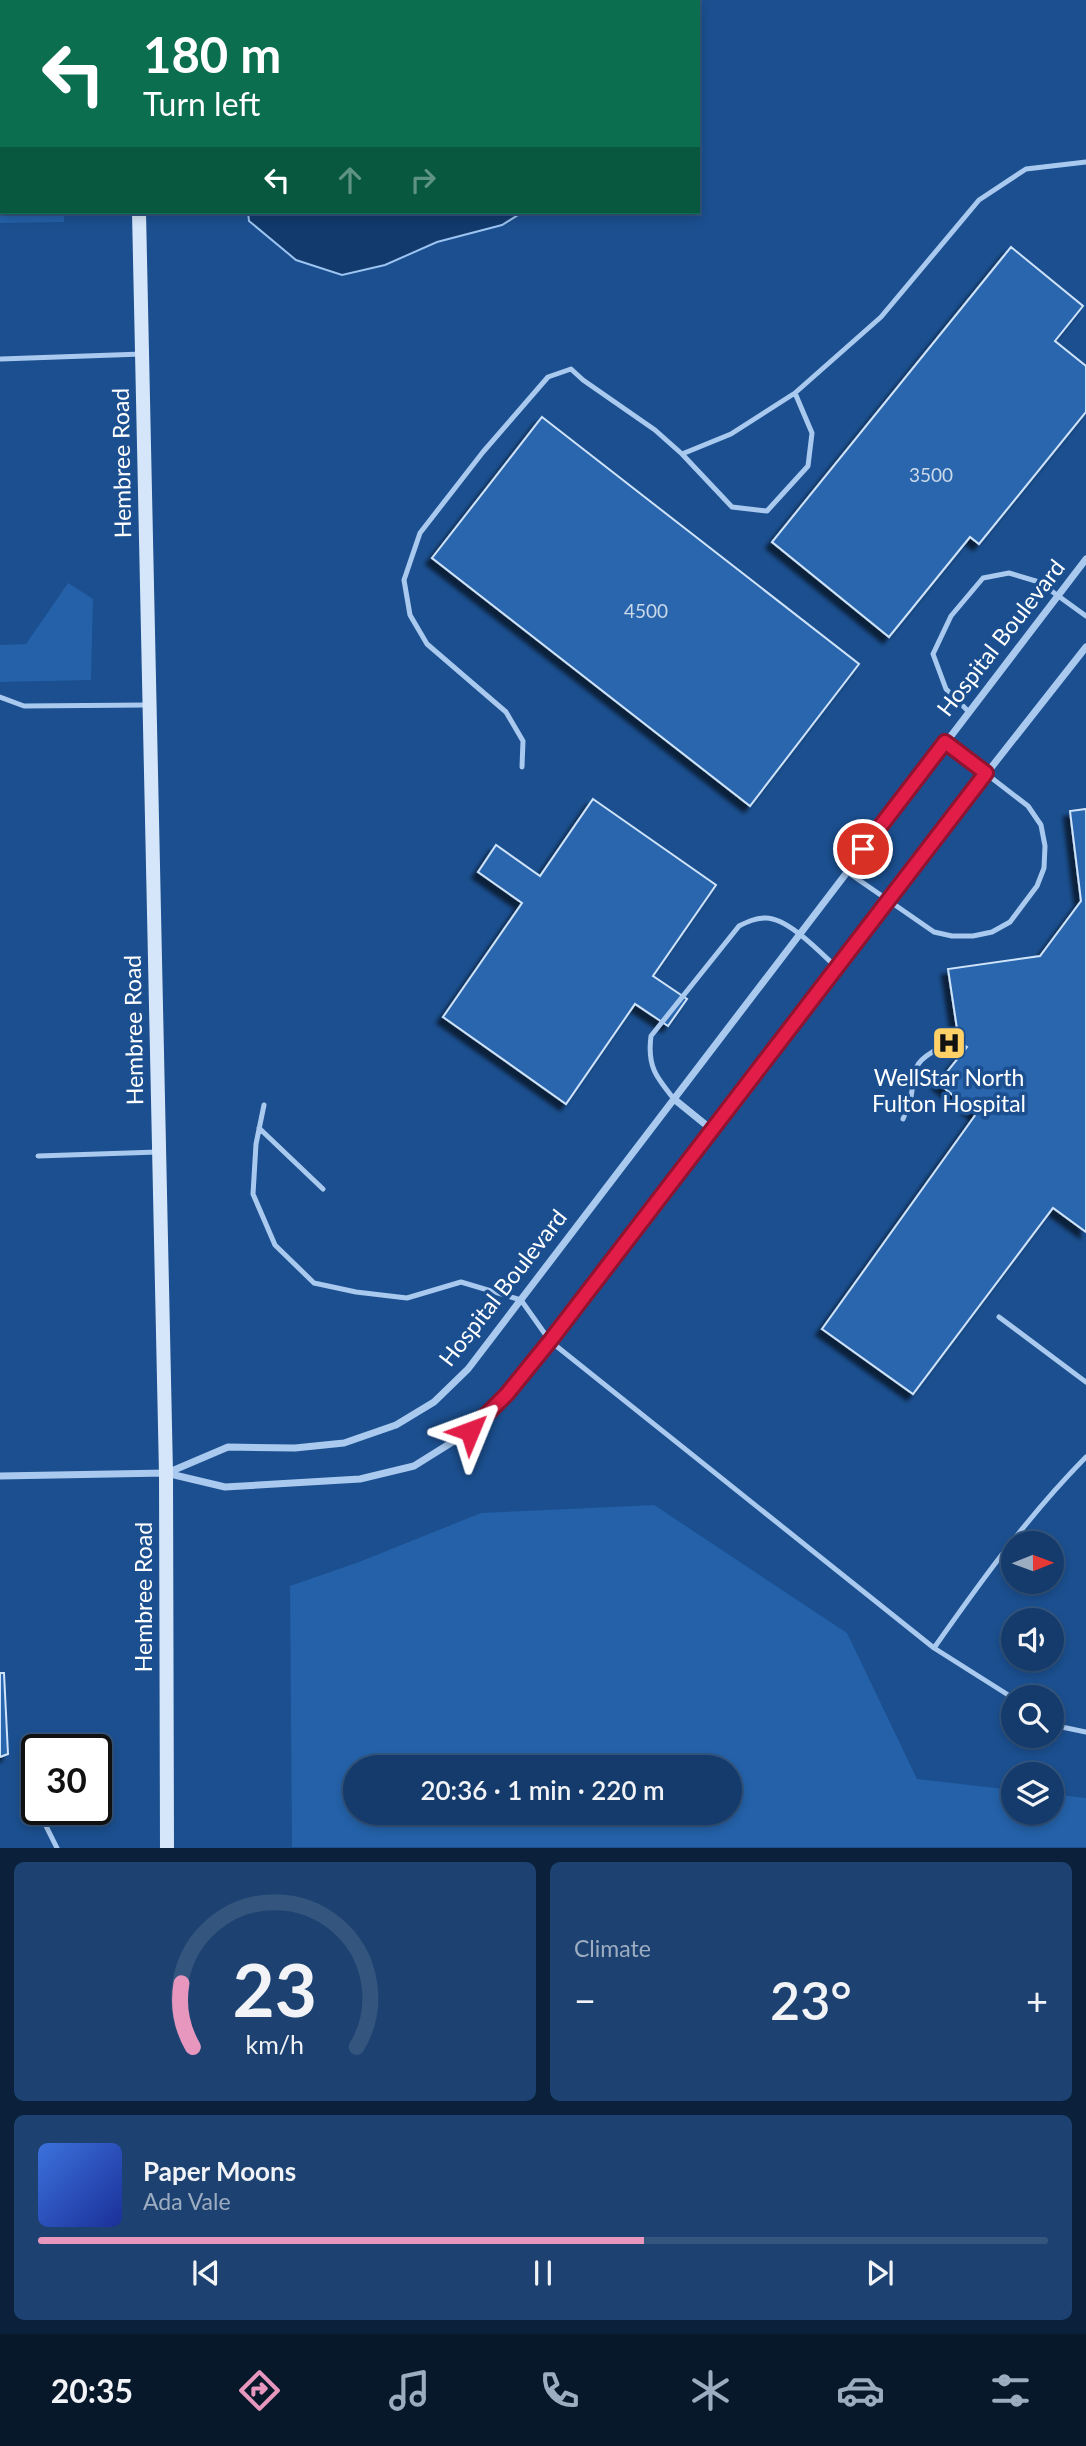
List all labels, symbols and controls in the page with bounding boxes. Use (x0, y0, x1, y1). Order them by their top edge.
text: 180 m (143, 25, 281, 83)
icon: left (28, 28, 119, 119)
text: Turn left (143, 84, 260, 123)
icon: left (258, 161, 296, 199)
icon: ahead (331, 161, 369, 199)
icon: right (404, 161, 442, 199)
street label: Hembree Road (106, 388, 136, 538)
house number: 3500 (909, 463, 953, 486)
street label: Hospital Boulevard (930, 553, 1070, 721)
house number: 4500 (624, 599, 668, 622)
pin (833, 819, 893, 879)
icon: arrive (844, 830, 882, 868)
street label: Hembree Road (118, 955, 148, 1105)
hospital icon: WellStar North Fulton Hospital (930, 1024, 968, 1062)
place label: WellStar North Fulton Hospital (872, 1063, 1026, 1117)
street label: Hospital Boulevard (432, 1203, 572, 1371)
position arrow (433, 1394, 507, 1468)
street label: Hembree Road (129, 1522, 157, 1672)
north arrow (1001, 1531, 1064, 1594)
map controls (1001, 1531, 1064, 1825)
button: sound (1001, 1608, 1064, 1671)
button: search (1001, 1685, 1064, 1748)
speed limit sign: 30 (21, 1734, 112, 1825)
button: layers (1001, 1762, 1064, 1825)
text: 20:36 · 1 min · 220 m (420, 1774, 665, 1806)
text: Climate (574, 1934, 651, 1962)
text: 23 (233, 1946, 317, 2034)
text: 23° (770, 1969, 852, 2031)
text: − (574, 1977, 596, 2023)
text: + (1026, 1977, 1048, 2023)
text: km/h (246, 2029, 304, 2059)
text: Paper Moons (143, 2155, 296, 2187)
text: Ada Vale (143, 2187, 231, 2215)
icon: previous (187, 2254, 225, 2292)
icon: pause (524, 2254, 562, 2292)
icon: next (861, 2254, 899, 2292)
icon: directions (235, 2366, 284, 2415)
icon: music (385, 2366, 434, 2415)
icon: phone (535, 2366, 584, 2415)
icon: climate (686, 2366, 735, 2415)
icon: car (836, 2366, 885, 2415)
icon: filters (986, 2366, 1035, 2415)
text: 20:35 (51, 2371, 133, 2410)

